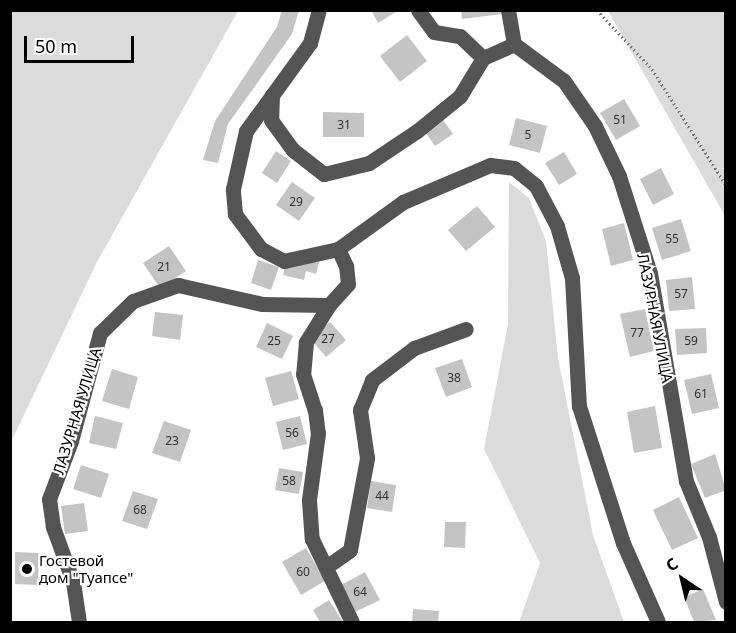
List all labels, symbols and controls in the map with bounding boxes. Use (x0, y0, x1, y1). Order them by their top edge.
scale bar (27, 24, 136, 62)
text: 50 m (35, 34, 77, 58)
house number: 51 (613, 113, 627, 127)
house number: 31 (337, 118, 351, 132)
house number: 5 (525, 128, 531, 142)
house number: 29 (289, 195, 303, 209)
house number: 55 (665, 232, 679, 246)
street label: ЛАЗУРНАЯ УЛИЦА (634, 252, 676, 384)
house number: 21 (157, 260, 171, 274)
house number: 57 (674, 287, 688, 301)
house number: 77 (630, 326, 644, 340)
house number: 27 (321, 332, 335, 346)
house number: 25 (267, 334, 281, 348)
house number: 59 (684, 334, 698, 348)
street label: ЛАЗУРНАЯ УЛИЦА (49, 345, 105, 477)
house number: 38 (447, 371, 461, 385)
house number: 61 (694, 387, 708, 401)
house number: 56 (285, 426, 299, 440)
house number: 23 (165, 434, 179, 448)
house number: 58 (282, 474, 296, 488)
house number: 44 (375, 489, 389, 503)
house number: 68 (133, 503, 147, 517)
north arrow (652, 549, 712, 609)
place label: Гостевой дом "Туапсе" (39, 551, 133, 586)
text: С (661, 552, 682, 576)
marker: Гостевой дом "Туапсе" (20, 562, 34, 576)
house number: 60 (296, 565, 310, 579)
house number: 64 (353, 585, 367, 599)

